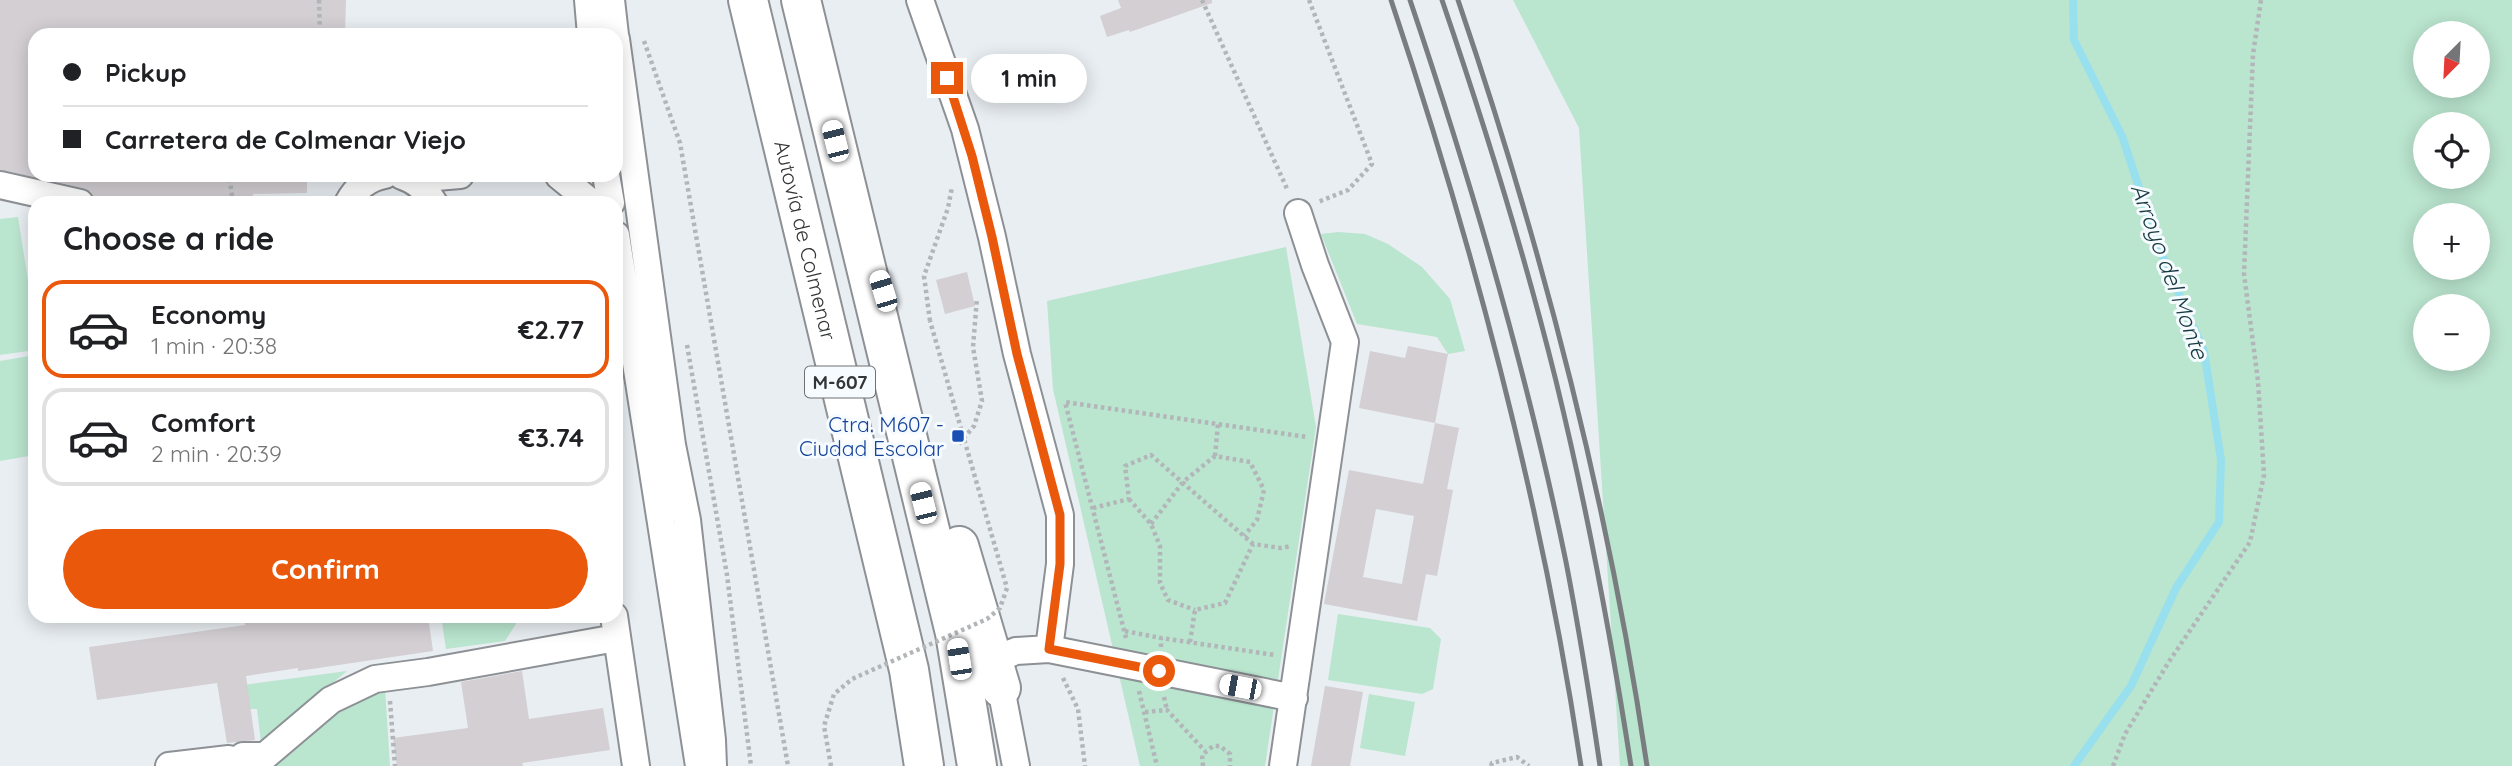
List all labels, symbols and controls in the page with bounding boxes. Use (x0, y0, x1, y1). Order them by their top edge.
north arrow (2413, 21, 2490, 98)
map controls (2413, 21, 2490, 371)
callout: 1 min (972, 54, 1087, 102)
text: Pickup (105, 56, 187, 89)
route end (931, 62, 963, 94)
text: 1 min (1001, 64, 1057, 93)
button: locate (2413, 112, 2490, 189)
car (820, 118, 851, 164)
text: Carretera de Colmenar Viejo (105, 123, 466, 156)
street label: Autovía de Colmenar (769, 138, 842, 343)
water label: Arroyo del Monte (2125, 179, 2216, 364)
button: + (2413, 203, 2490, 280)
text: Choose a ride (63, 218, 275, 258)
car (867, 268, 900, 314)
button: − (2413, 294, 2490, 371)
icon: car (67, 298, 130, 361)
text: Economy (151, 298, 266, 331)
text: €2.77 (518, 313, 584, 346)
text: 1 min · 20:38 (151, 331, 277, 360)
road number: M-607 (805, 366, 875, 398)
icon: car (67, 406, 130, 469)
text: Comfort (151, 406, 256, 439)
place label: Ctra. M607 - Ciudad Escolar (799, 411, 944, 461)
text: €3.74 (519, 421, 584, 454)
marker: Ctra. M607 - Ciudad Escolar (950, 428, 966, 444)
text: 2 min · 20:39 (151, 439, 282, 468)
car (908, 480, 939, 526)
button: Confirm (63, 529, 588, 609)
car (946, 637, 973, 681)
route start (1143, 655, 1175, 687)
car (1218, 673, 1263, 701)

